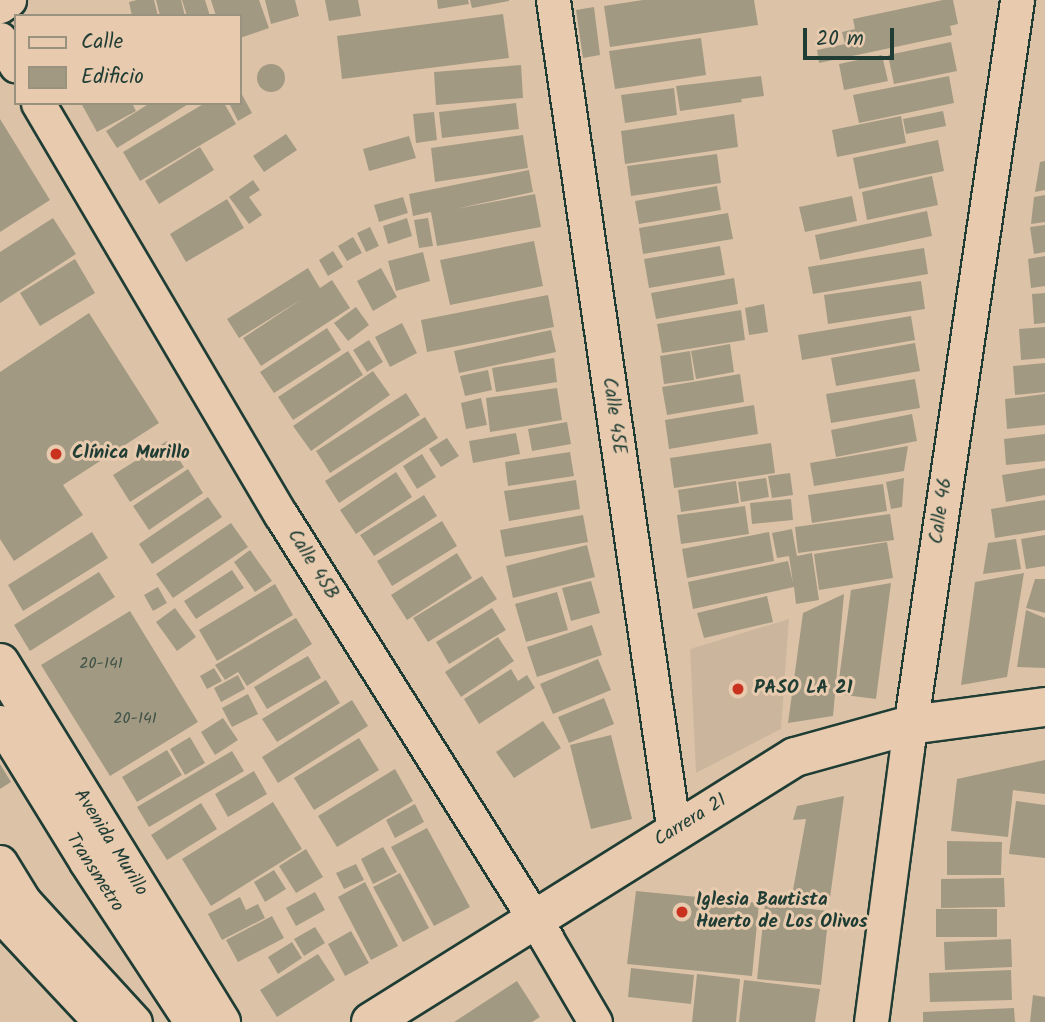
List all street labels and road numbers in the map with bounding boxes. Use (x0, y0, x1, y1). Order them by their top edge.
street label: Calle 45E (596, 376, 630, 456)
street label: Calle 46 (926, 476, 958, 546)
street label: Calle 45B (282, 526, 342, 604)
street label: Avenida Murillo (68, 785, 152, 901)
street label: Carrera 21 (651, 790, 731, 852)
street label: Transmetro (60, 829, 128, 917)

